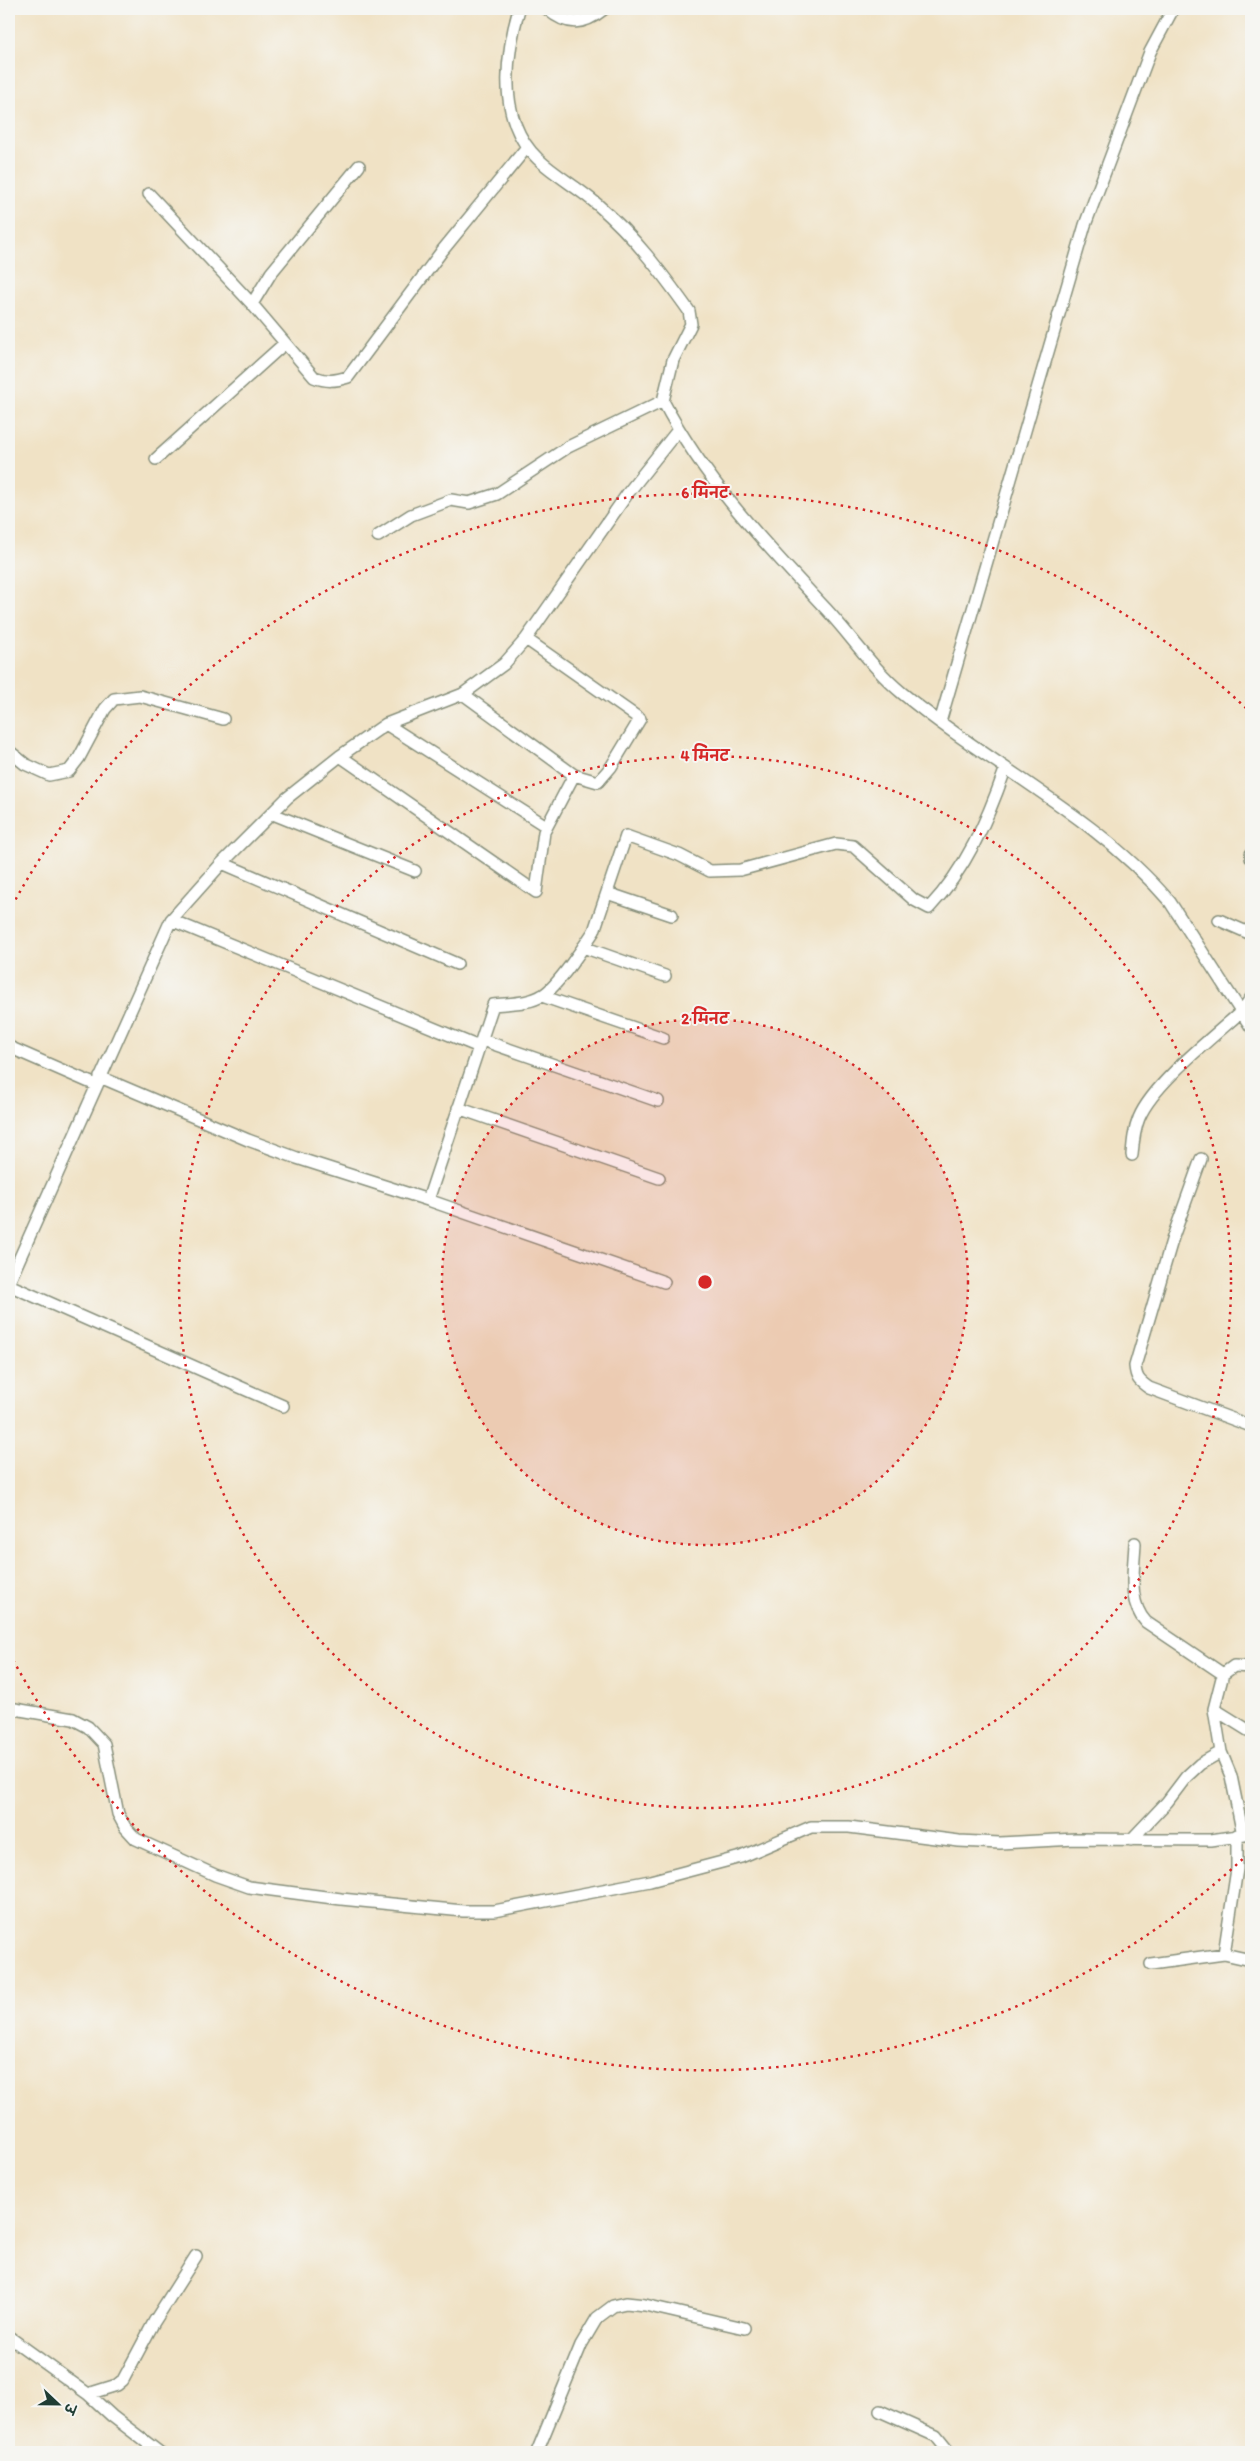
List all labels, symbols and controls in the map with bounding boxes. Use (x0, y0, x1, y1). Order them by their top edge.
text: 6 मिनट (681, 480, 730, 502)
text: 4 मिनट (681, 743, 731, 765)
text: 2 मिनट (681, 1006, 730, 1028)
centre of rings (696, 1273, 714, 1291)
north arrow (32, 2378, 82, 2428)
text: उ (59, 2399, 80, 2418)

